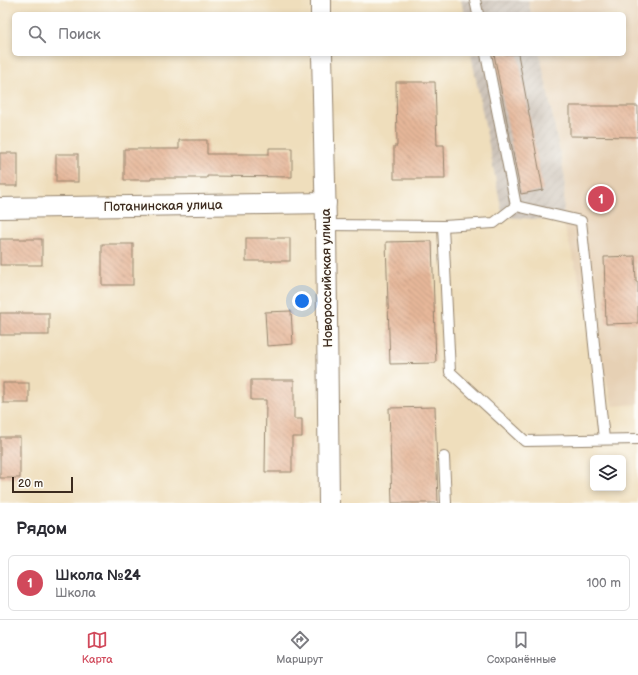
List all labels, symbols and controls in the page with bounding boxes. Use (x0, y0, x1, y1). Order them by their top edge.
search box (12, 12, 626, 56)
icon: search (26, 23, 48, 45)
text: Поиск (58, 25, 101, 44)
pin: 1 (588, 184, 614, 214)
street label: Потанинская улица (103, 197, 223, 215)
street label: Новороссийская улица (318, 208, 336, 348)
your location (292, 291, 312, 311)
map controls (590, 455, 626, 491)
button: layers (590, 455, 626, 491)
scale bar (12, 475, 73, 494)
text: 20 m (18, 477, 43, 490)
text: Рядом (16, 519, 67, 539)
text: Школа №24 (55, 566, 141, 585)
text: 1 (27, 575, 33, 591)
text: 100 m (586, 575, 621, 591)
text: Школа (55, 585, 96, 601)
tab: Карта (82, 629, 113, 666)
tab: Маршрут (276, 629, 323, 666)
tab: Сохранённые (487, 629, 556, 666)

